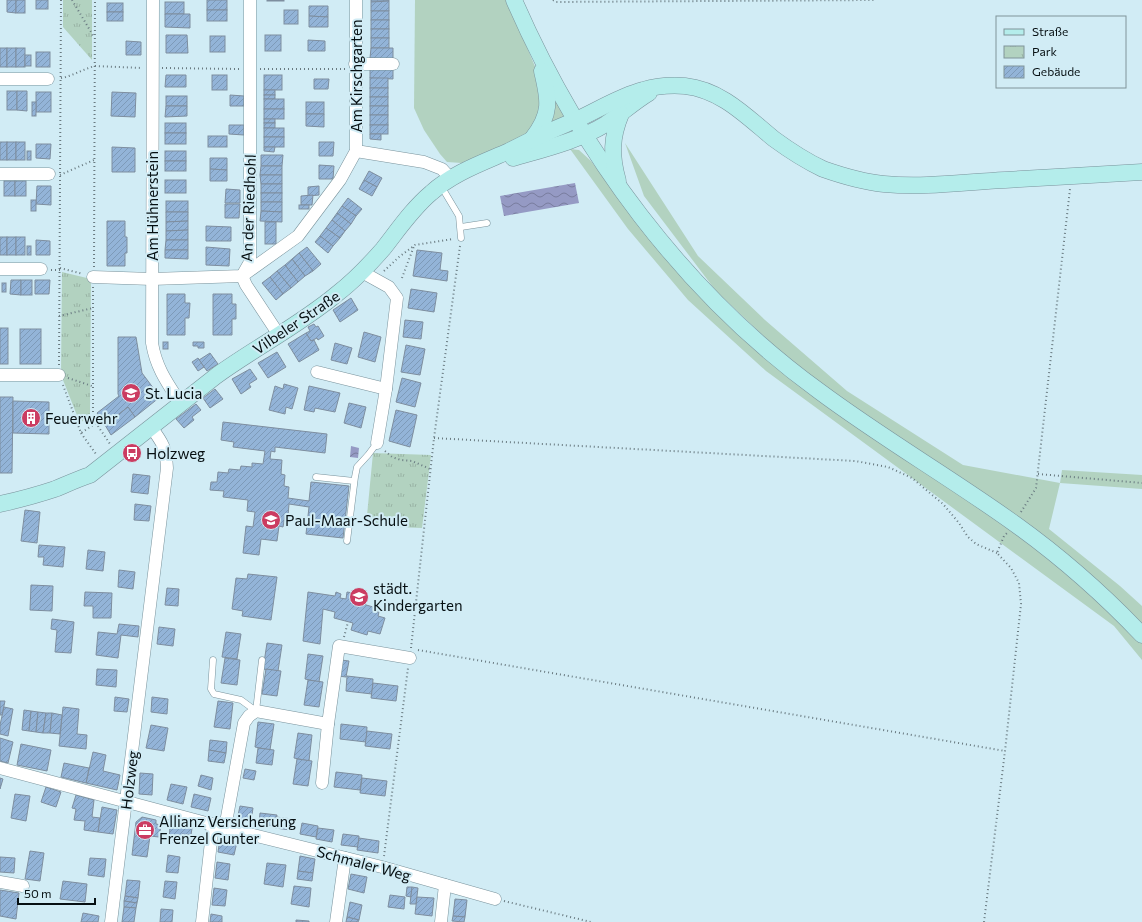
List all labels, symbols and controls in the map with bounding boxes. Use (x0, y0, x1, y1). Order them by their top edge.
legend (996, 16, 1126, 88)
street label: Am Kirschgarten (347, 19, 365, 133)
text: Straße (1032, 24, 1068, 38)
text: Park (1032, 44, 1058, 58)
text: Gebäude (1032, 64, 1080, 78)
street label: Am Hühnerstein (143, 151, 161, 261)
street label: An der Riedhohl (237, 154, 259, 262)
street label: Vilbeler Straße (249, 286, 343, 358)
school or university icon: St. Lucia (120, 382, 142, 404)
place label: St. Lucia (145, 384, 202, 402)
building icon: Feuerwehr (20, 407, 42, 429)
place label: Feuerwehr (45, 409, 118, 427)
bus stop icon: Holzweg (121, 442, 143, 464)
place label: Holzweg (146, 444, 205, 462)
school or university icon: Paul-Maar-Schule (260, 509, 282, 531)
place label: Paul-Maar-Schule (285, 511, 408, 529)
place label: städt. Kindergarten (373, 579, 463, 614)
school or university icon: städt. Kindergarten (348, 586, 370, 608)
street label: Holzweg (116, 749, 142, 811)
place label: Allianz Versicherung Frenzel Gunter (159, 812, 296, 847)
office icon: Allianz Versicherung Frenzel Gunter (134, 819, 156, 841)
street label: Schmaler Weg (315, 842, 413, 884)
scale bar (18, 880, 95, 906)
text: 50 m (24, 886, 52, 900)

